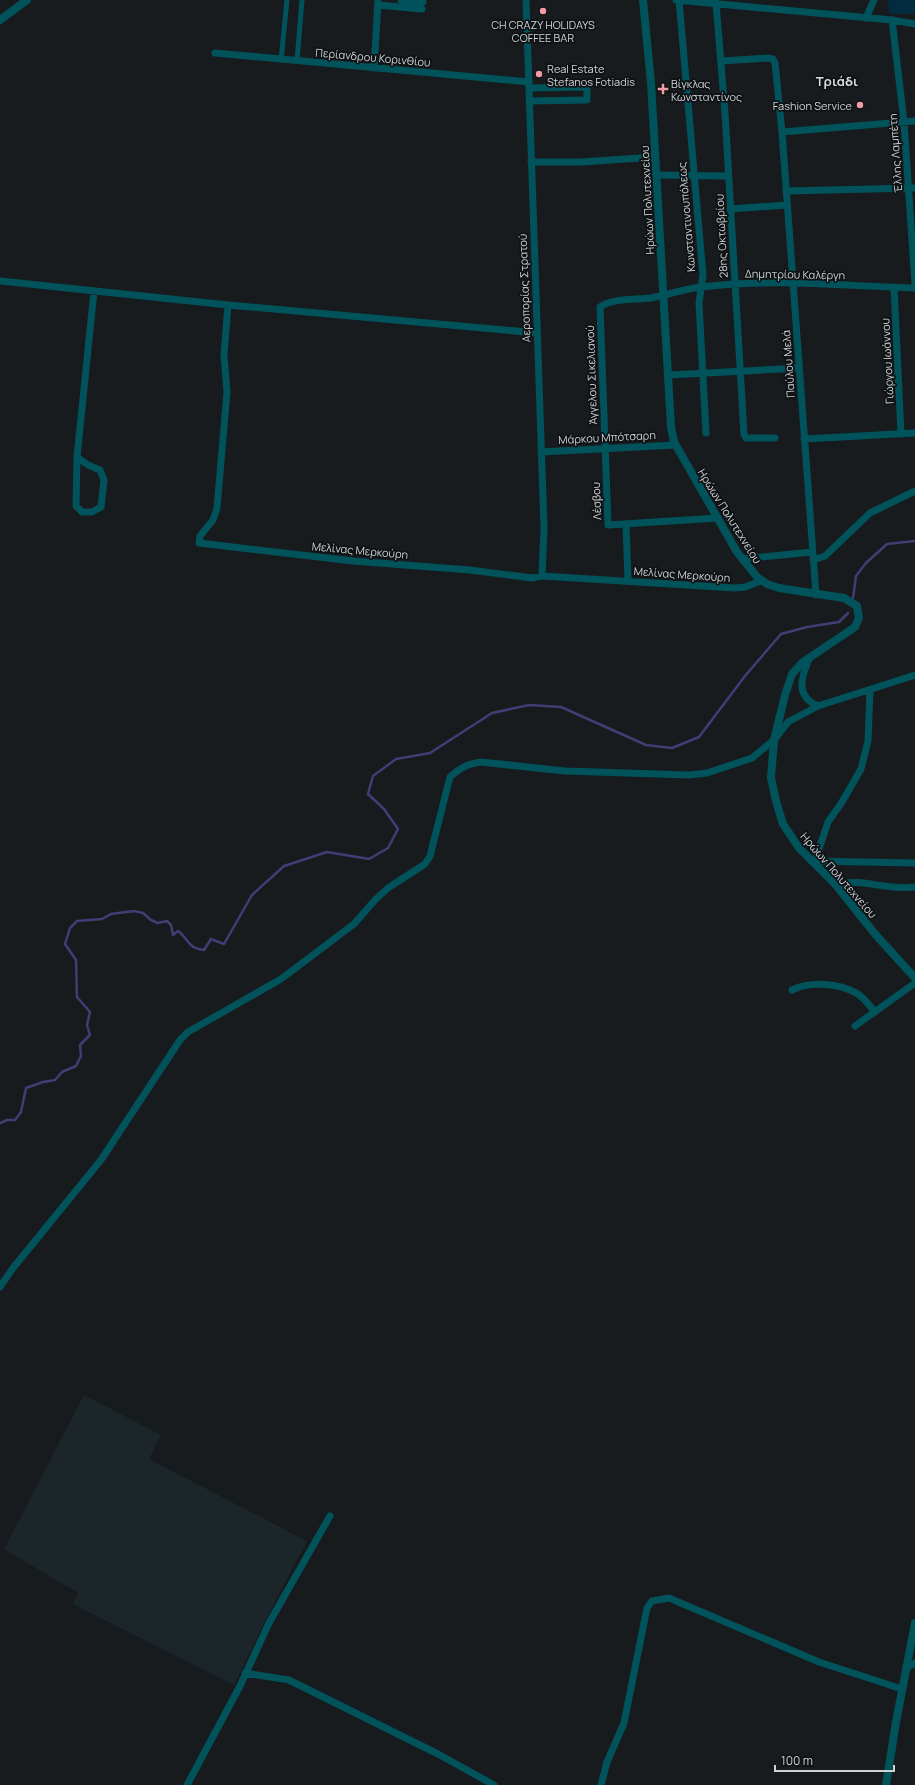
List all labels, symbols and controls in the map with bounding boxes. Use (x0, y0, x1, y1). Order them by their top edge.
marker: CH CRAZY HOLIDAYS COFFEE BAR (538, 6, 548, 16)
place label: CH CRAZY HOLIDAYS COFFEE BAR (491, 17, 595, 45)
street label: Περίανδρου Κορινθίου (315, 44, 431, 70)
place label: Real Estate Stefanos Fotiadis (547, 61, 635, 89)
marker: Real Estate Stefanos Fotiadis (534, 69, 544, 79)
district label: Τριάδι (816, 72, 858, 90)
place label: Βίγκλας Κωνσταντίνος (671, 76, 742, 104)
marker: Βίγκλας Κωνσταντίνος (658, 84, 668, 94)
place label: Fashion Service (773, 98, 853, 113)
marker: Fashion Service (855, 100, 865, 110)
street label: Έλλης Λαμπέτη (885, 113, 905, 193)
street label: Ηρώων Πολυτεχνείου (637, 145, 657, 255)
street label: Κωνσταντινουπόλεως (674, 161, 698, 273)
street label: 28ης Οκτωβρίου (711, 194, 731, 278)
street label: Αεροπορίας Στρατού (515, 233, 533, 343)
street label: Δημητρίου Καλέργη (745, 266, 845, 282)
street label: Γιώργου Ιωάννου (877, 318, 897, 404)
street label: Άγγελου Σικελιανού (582, 325, 600, 425)
street label: Παύλου Μελά (778, 330, 798, 398)
street label: Μάρκου Μπότσαρη (558, 427, 656, 447)
street label: Ηρώων Πολυτεχνείου (695, 466, 765, 566)
street label: Λέσβου (588, 482, 604, 520)
street label: Μελίνας Μερκούρη (311, 538, 409, 562)
street label: Μελίνας Μερκούρη (633, 563, 731, 585)
street label: Ηρώων Πολυτεχνείου (798, 829, 880, 921)
scale bar (775, 1747, 894, 1773)
text: 100 m (781, 1752, 813, 1769)

